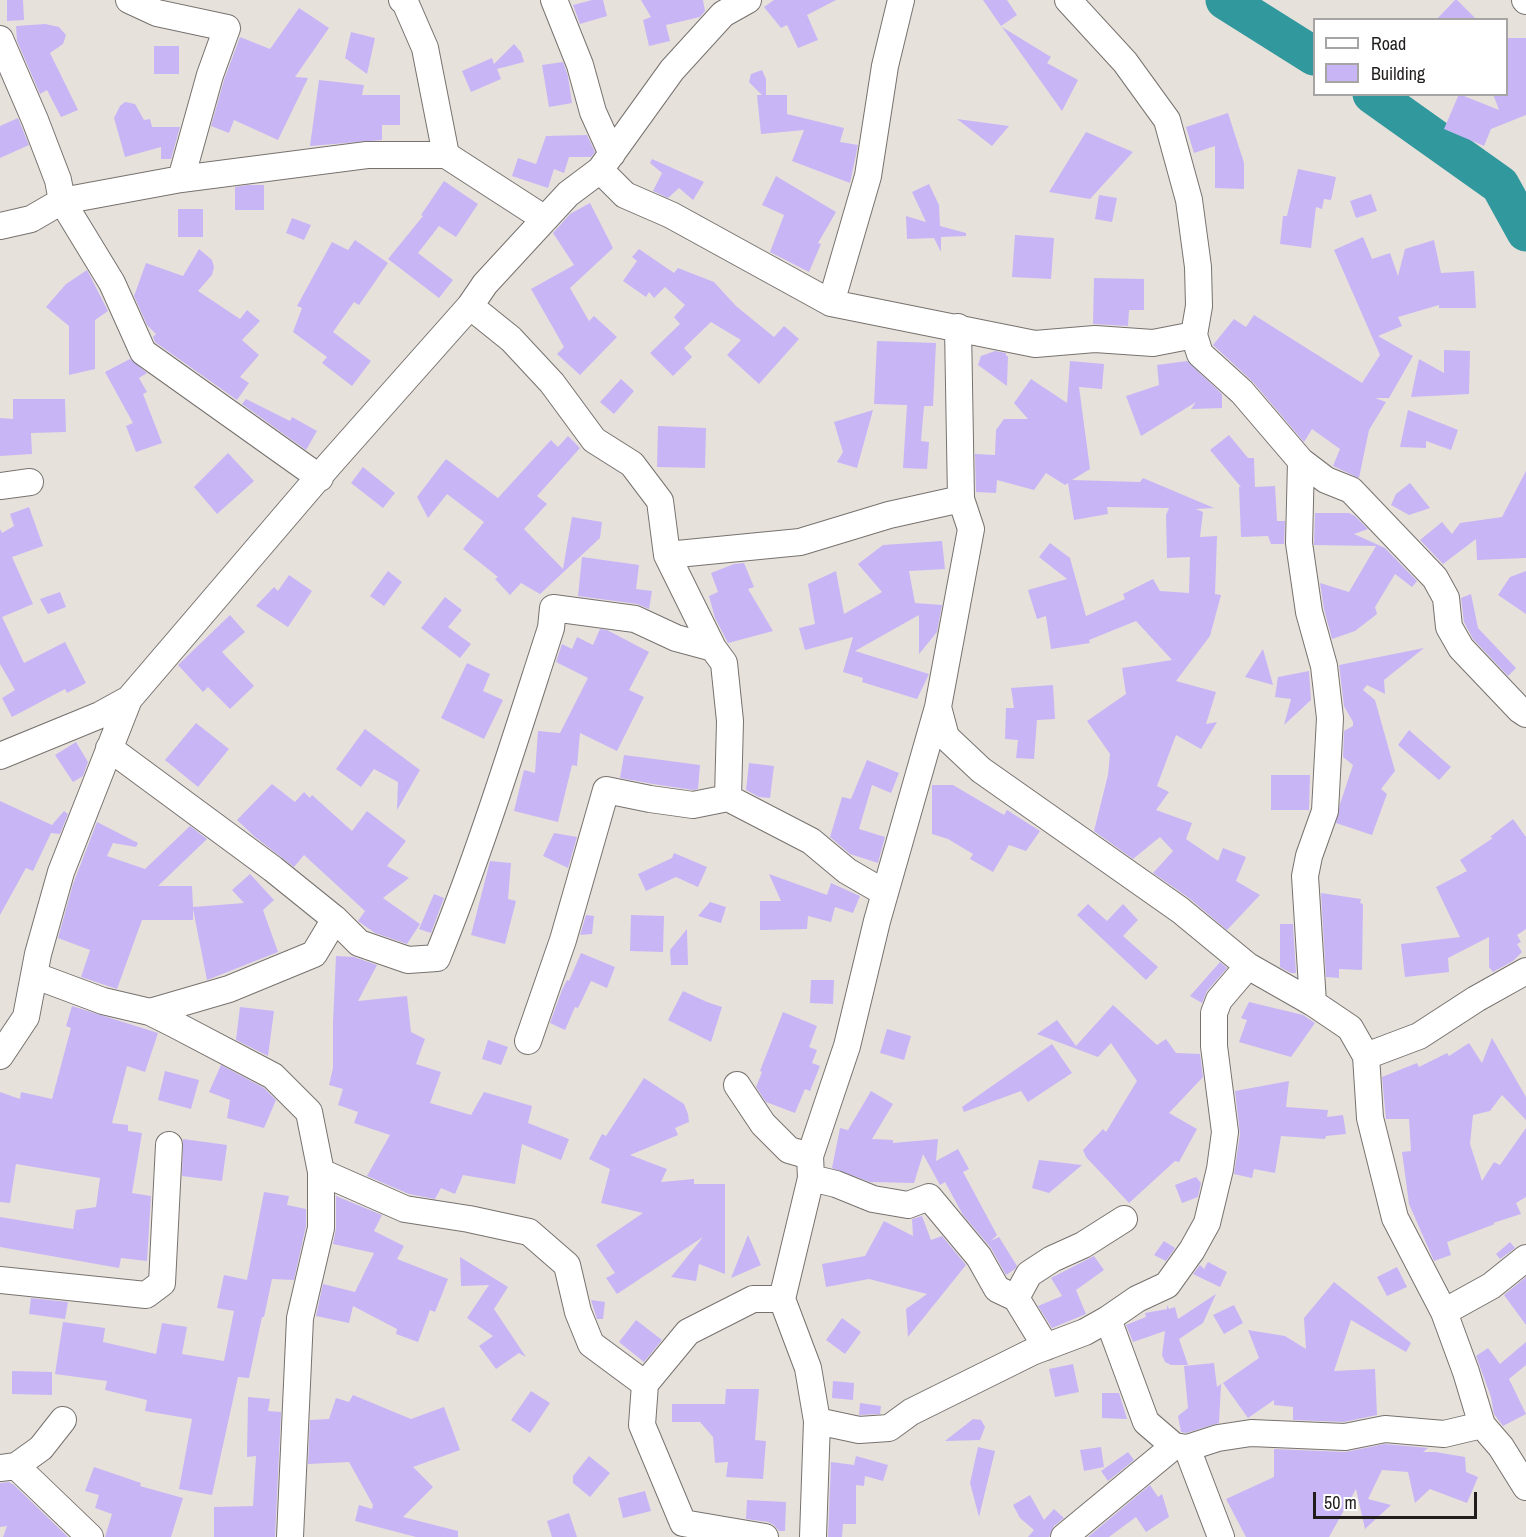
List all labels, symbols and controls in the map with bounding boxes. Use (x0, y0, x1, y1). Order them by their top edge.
legend (1313, 18, 1508, 96)
text: Road (1371, 31, 1406, 56)
text: Building (1371, 61, 1425, 86)
scale bar (1316, 1480, 1480, 1518)
text: 50 m (1324, 1490, 1357, 1515)

